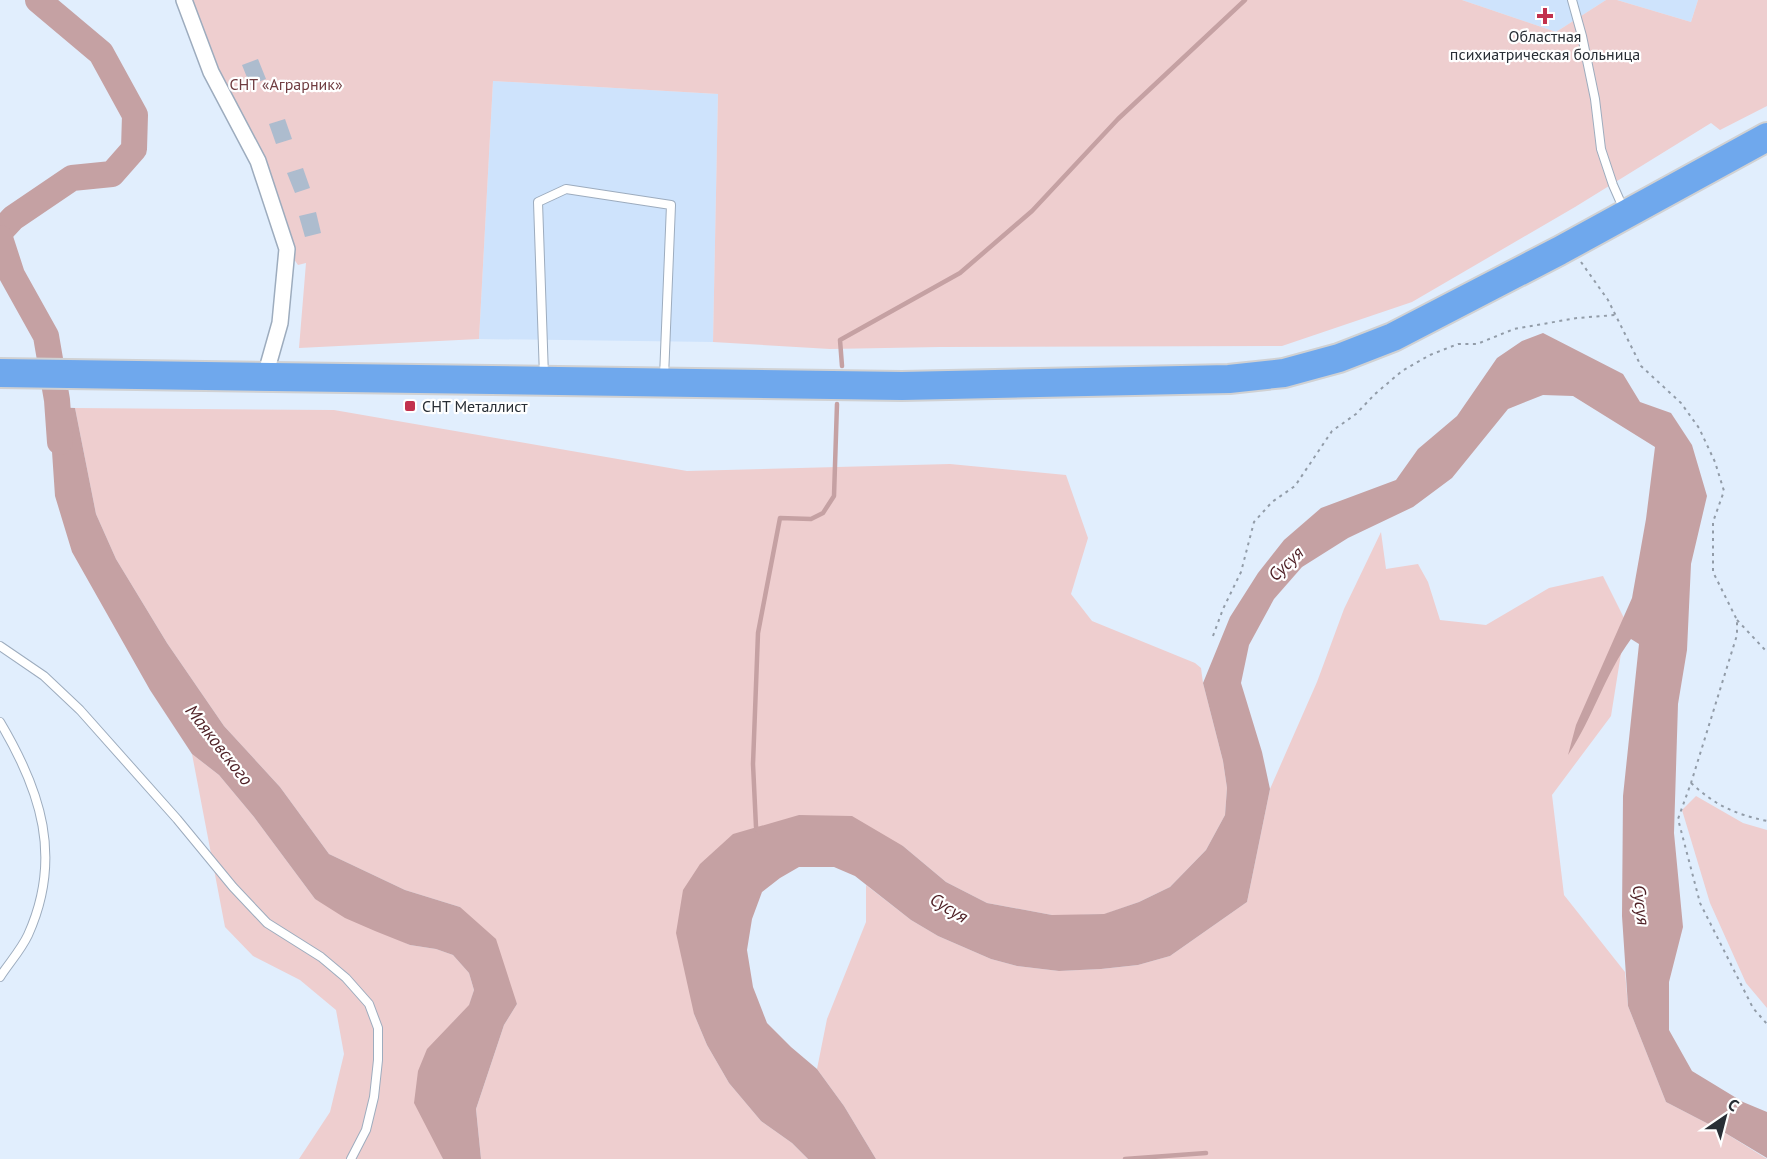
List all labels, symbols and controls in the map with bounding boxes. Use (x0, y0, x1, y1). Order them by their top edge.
marker: Областная психиатрическая больница (1536, 7, 1554, 25)
place label: Областная психиатрическая больница (1450, 26, 1640, 64)
park label: СНТ «Аграрник» (229, 74, 343, 94)
place label: СНТ Металлист (422, 396, 528, 416)
marker: СНТ Металлист (403, 399, 417, 413)
water label: Сусуя (1263, 541, 1309, 586)
water label: Маяковского (181, 700, 258, 790)
water label: Сусуя (1628, 883, 1655, 927)
water label: Сусуя (926, 887, 973, 928)
north arrow (1695, 1087, 1755, 1147)
text: С (1724, 1094, 1743, 1115)

